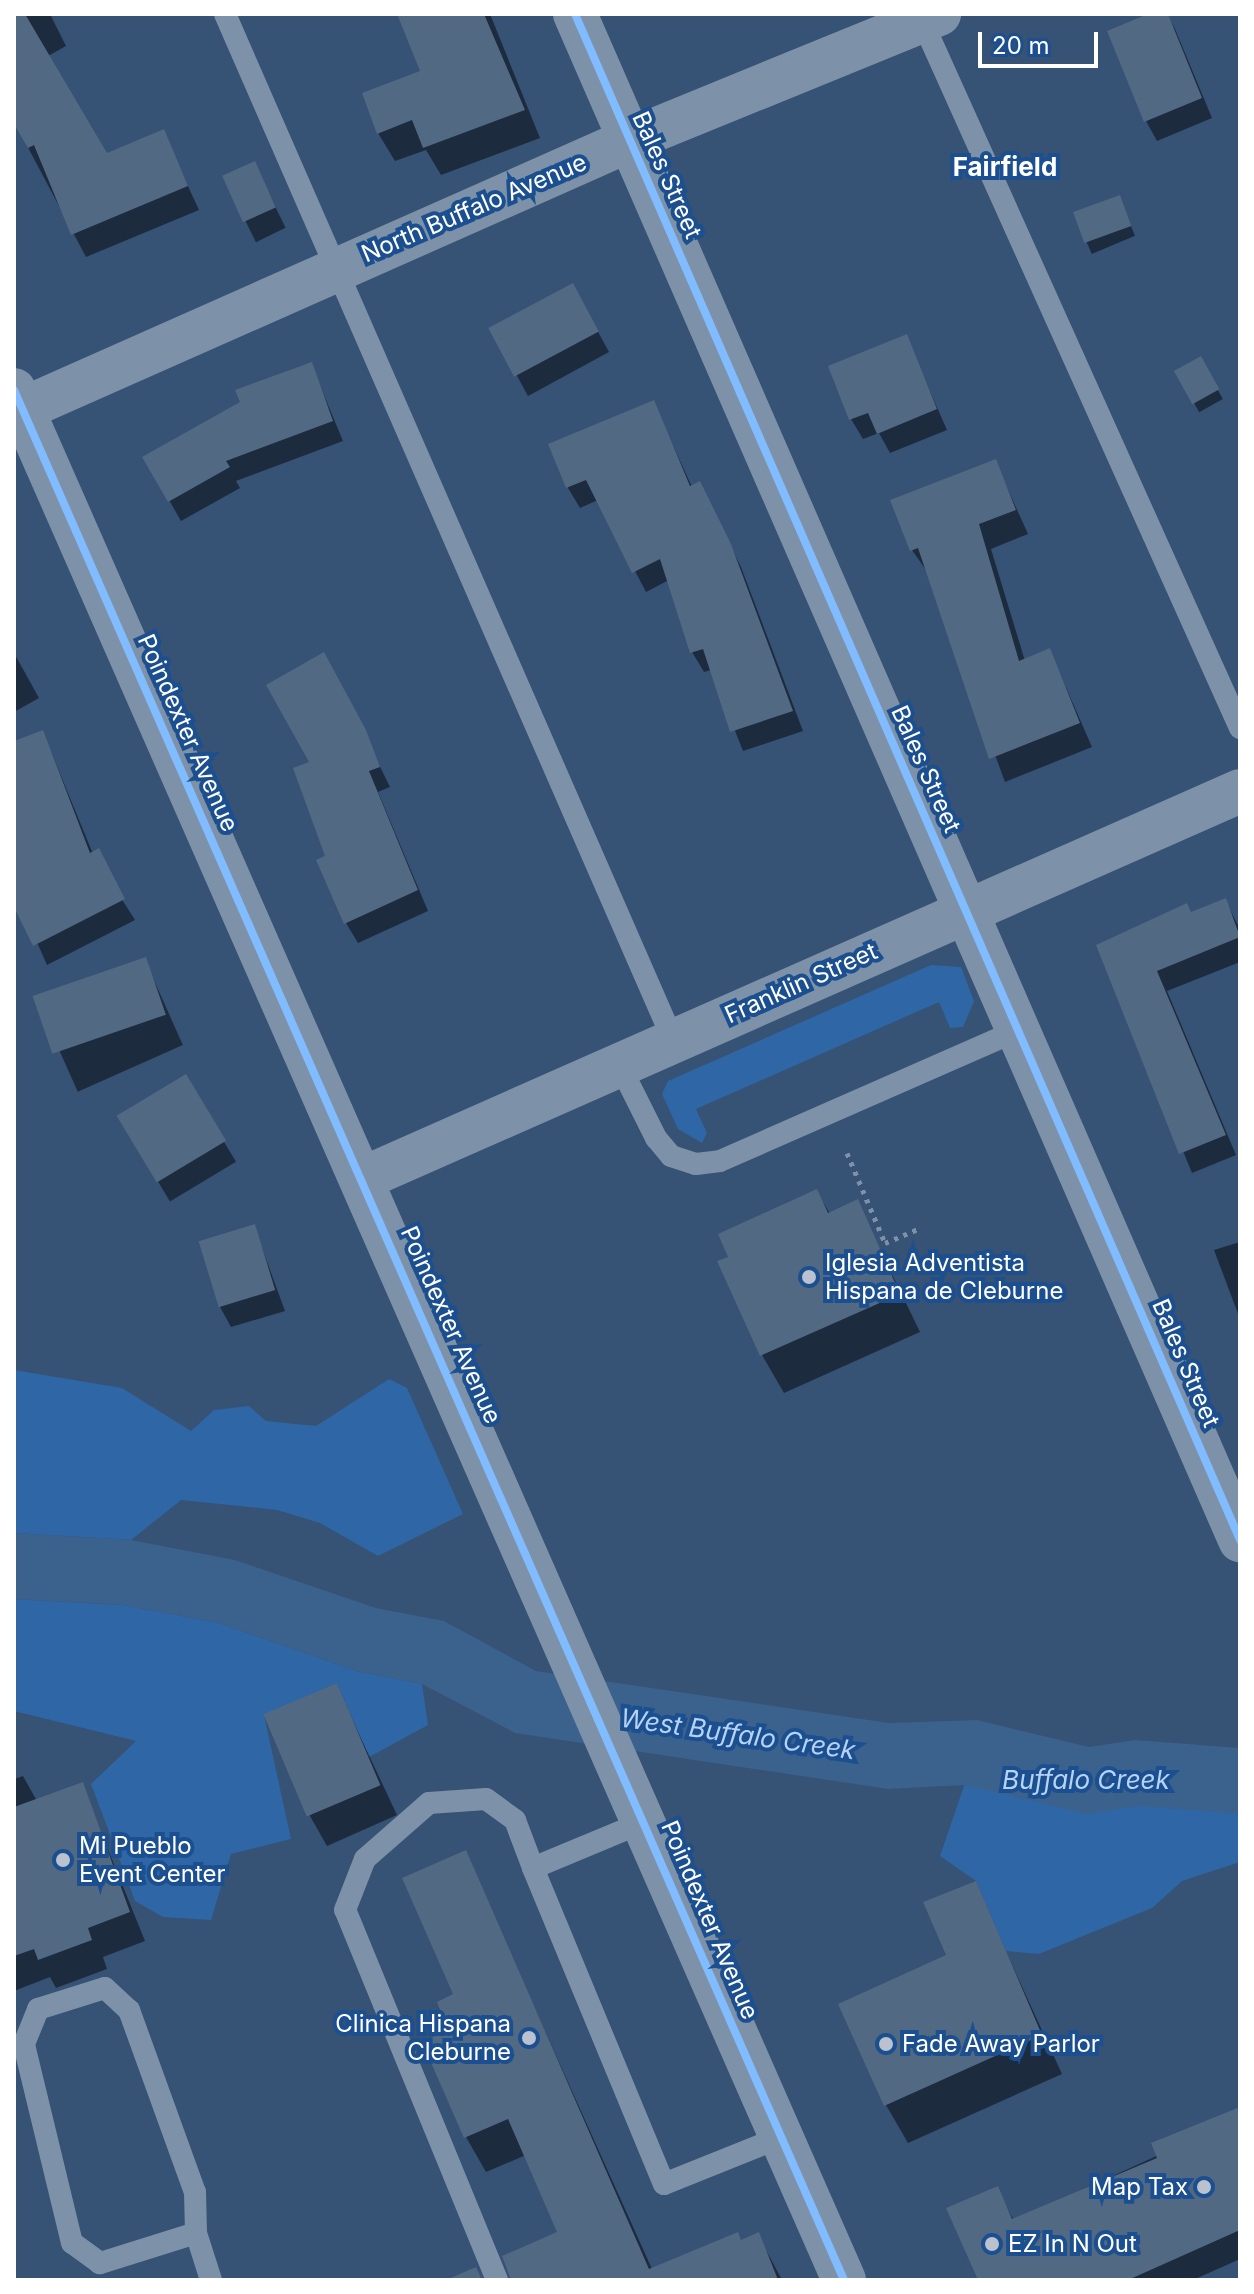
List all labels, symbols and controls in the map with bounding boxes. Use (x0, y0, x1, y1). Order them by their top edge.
scale bar (982, 16, 1102, 66)
text: 20 m (992, 31, 1050, 60)
street label: Bales Street (626, 107, 708, 243)
street label: North Buffalo Avenue (357, 148, 591, 268)
district label: Fairfield (953, 151, 1057, 183)
street label: Poindexter Avenue (132, 630, 244, 836)
street label: Bales Street (885, 701, 967, 837)
street label: Franklin Street (720, 937, 882, 1029)
street label: Poindexter Avenue (395, 1222, 507, 1428)
place label: Iglesia Adventista Hispana de Cleburne (825, 1249, 1063, 1305)
marker: Iglesia Adventista Hispana de Cleburne (800, 1268, 818, 1286)
street label: Bales Street (1146, 1295, 1226, 1431)
water label: West Buffalo Creek (619, 1702, 857, 1766)
water label: Buffalo Creek (1002, 1764, 1170, 1796)
street label: Poindexter Avenue (655, 1816, 765, 2024)
place label: Mi Pueblo Event Center (79, 1832, 226, 1888)
marker: Mi Pueblo Event Center (54, 1851, 72, 1869)
place label: Clinica Hispana Cleburne (335, 2010, 511, 2066)
marker: Clinica Hispana Cleburne (518, 2027, 540, 2049)
place label: Fade Away Parlor (902, 2030, 1100, 2058)
marker: Fade Away Parlor (877, 2035, 895, 2053)
place label: Map Tax (1091, 2173, 1188, 2201)
marker: Map Tax (1195, 2178, 1213, 2196)
place label: EZ In N Out (1008, 2230, 1137, 2258)
marker: EZ In N Out (983, 2235, 1001, 2253)

